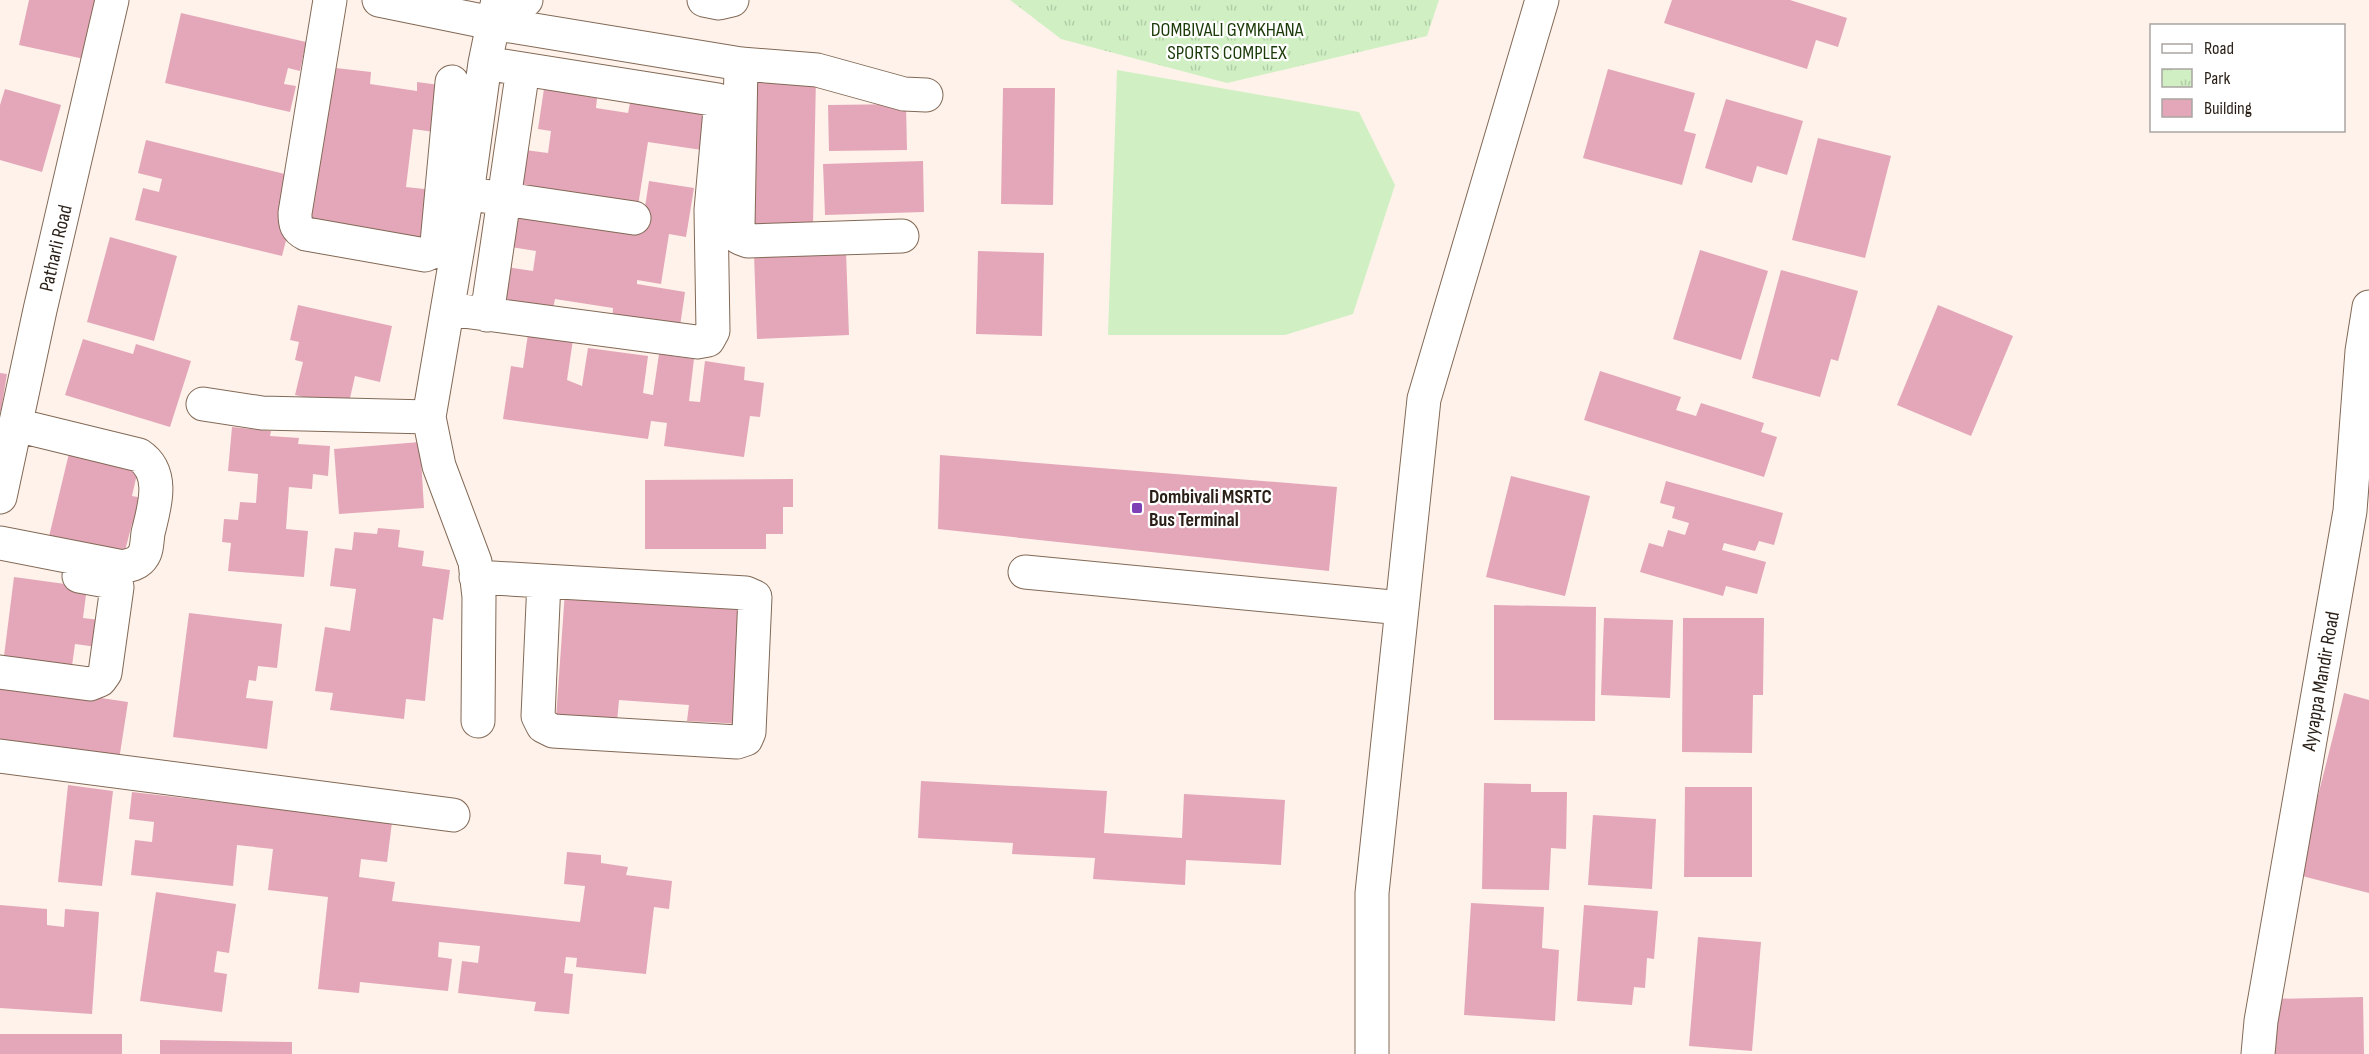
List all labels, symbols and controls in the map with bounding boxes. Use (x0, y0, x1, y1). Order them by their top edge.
park label: DOMBIVALI GYMKHANA SPORTS COMPLEX (1151, 18, 1304, 65)
legend (2150, 24, 2345, 132)
text: Road (2204, 38, 2234, 59)
text: Park (2204, 68, 2230, 89)
text: Building (2204, 98, 2252, 119)
street label: Patharli Road (34, 202, 78, 294)
place label: Dombivali MSRTC Bus Terminal (1149, 485, 1272, 532)
marker: Dombivali MSRTC Bus Terminal (1130, 501, 1144, 515)
street label: Ayyappa Mandir Road (2297, 610, 2345, 754)

